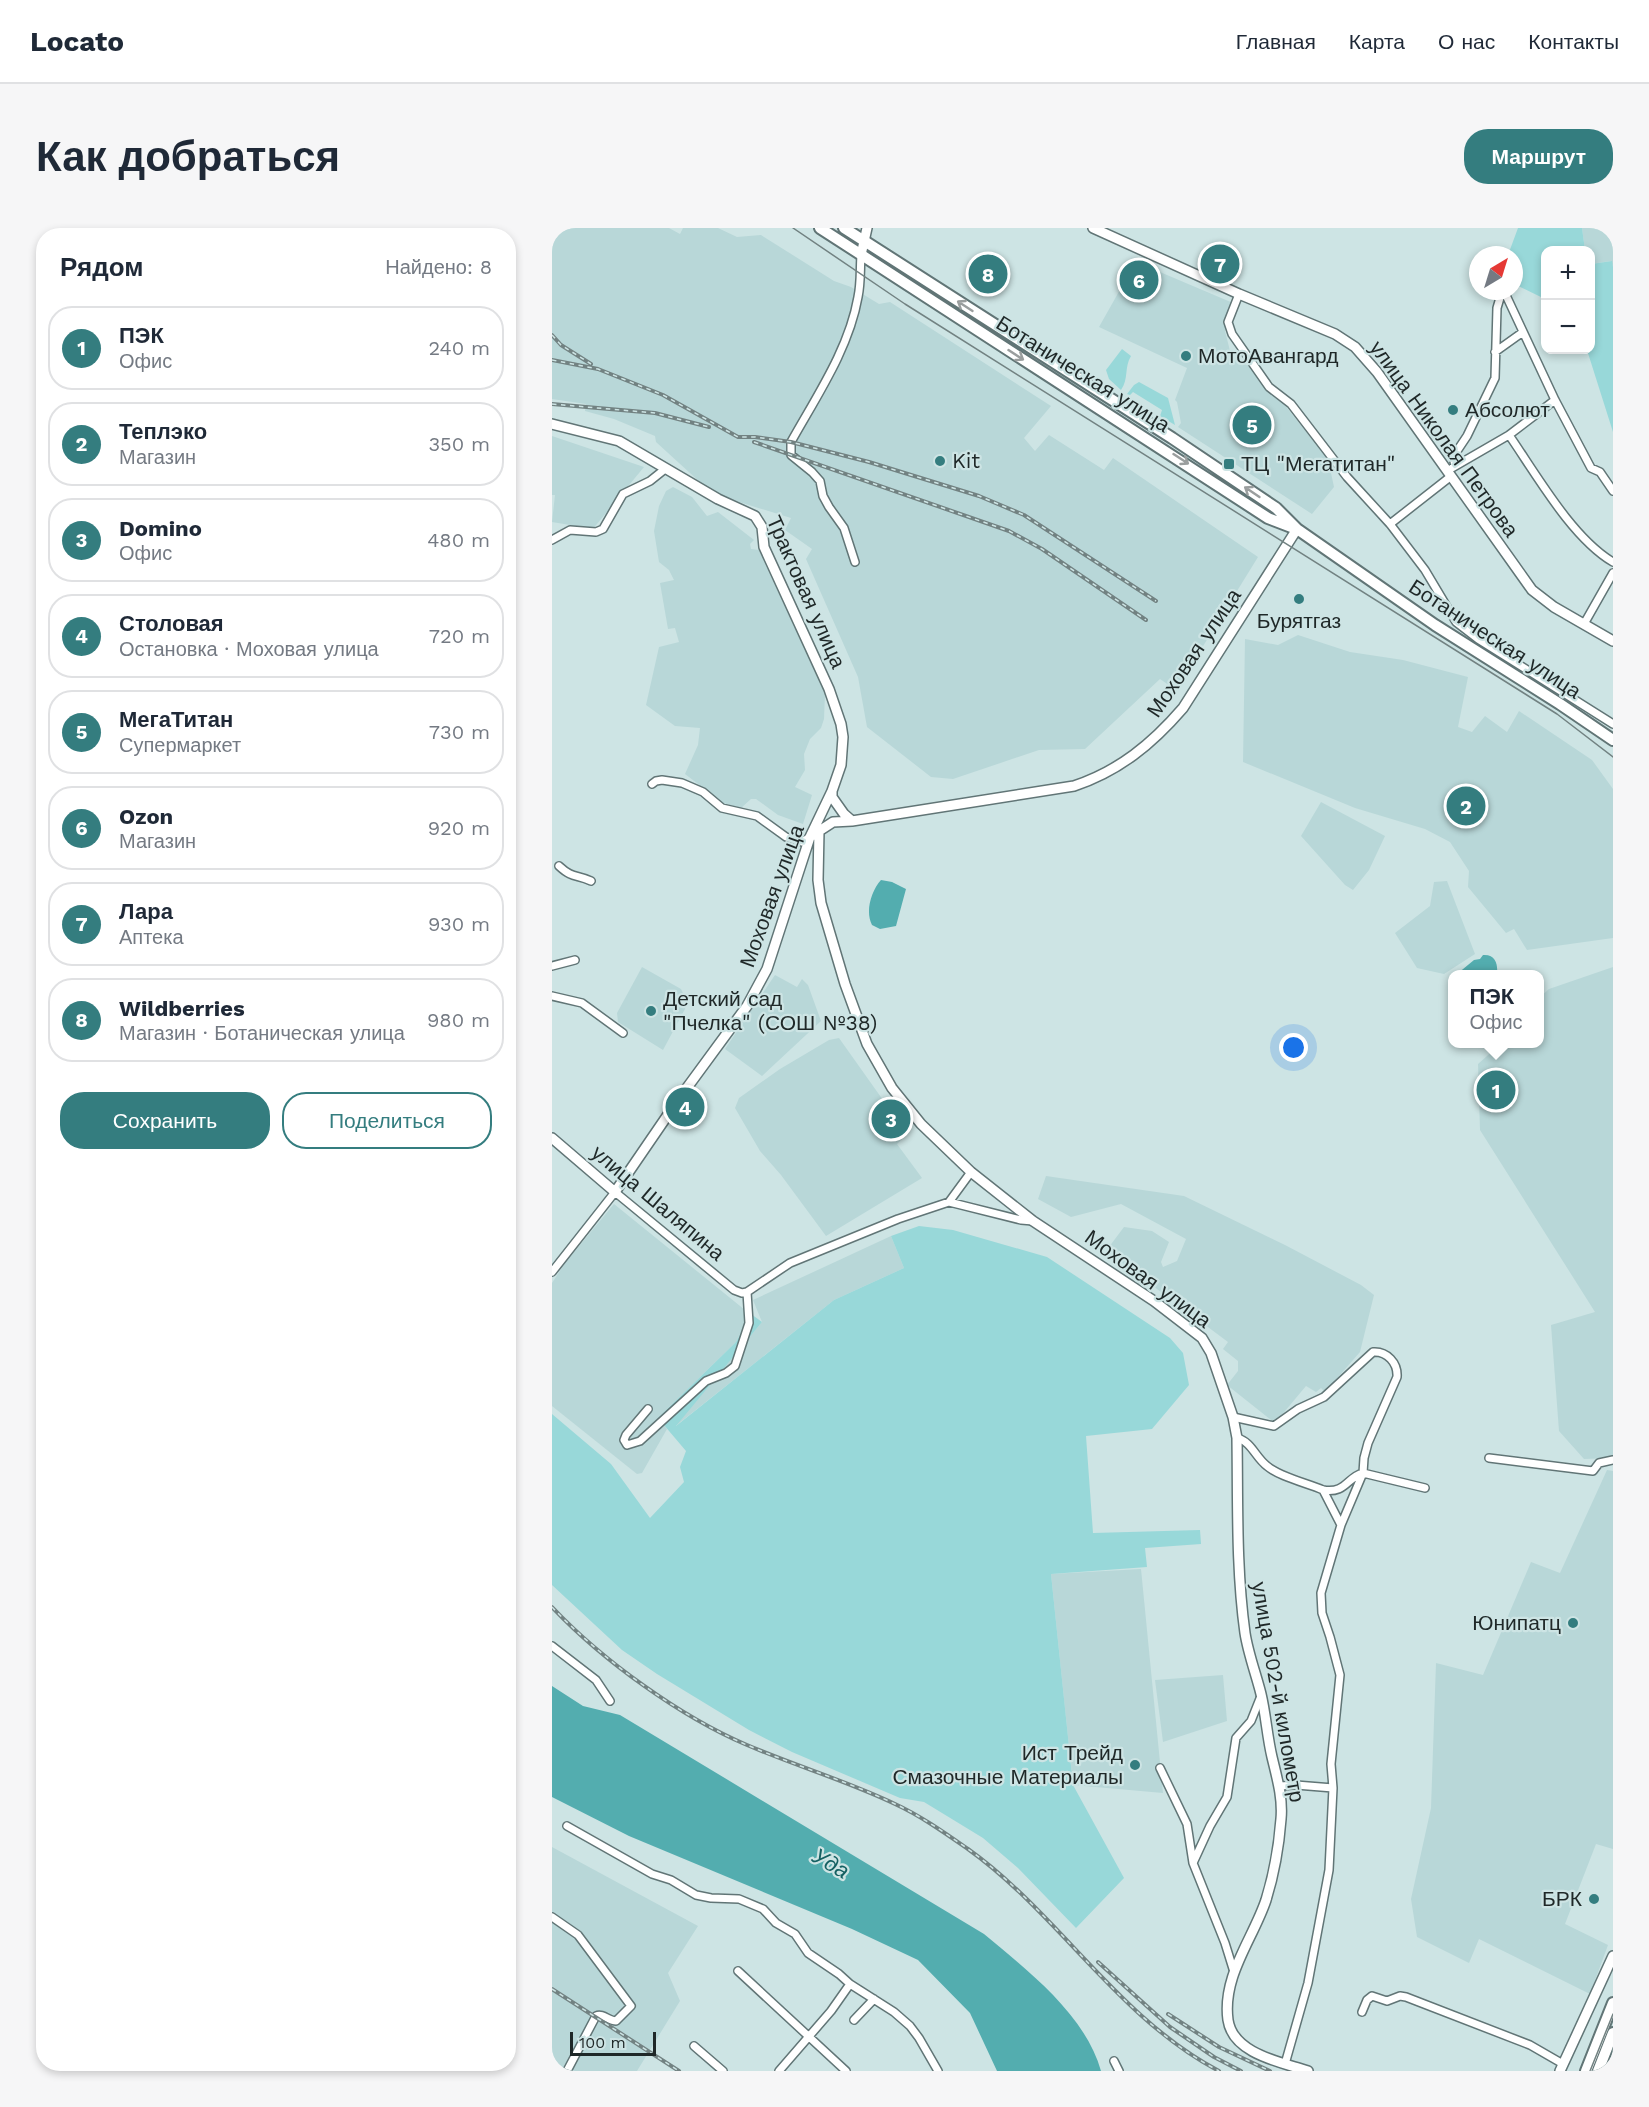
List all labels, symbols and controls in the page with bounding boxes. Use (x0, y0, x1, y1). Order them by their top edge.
text: Locato (30, 25, 124, 58)
text: Главная (1236, 29, 1316, 54)
text: Карта (1349, 29, 1405, 54)
text: О нас (1438, 29, 1495, 54)
text: Контакты (1528, 29, 1619, 54)
button: Маршрут (1464, 129, 1613, 184)
text: Как добраться (36, 132, 340, 181)
pin: 7 (1200, 242, 1240, 286)
north arrow (1469, 246, 1523, 300)
map controls (1541, 246, 1595, 354)
button: + (1541, 246, 1595, 300)
text: Рядом (60, 252, 143, 282)
pin: 8 (968, 252, 1008, 296)
text: Найдено: 8 (385, 255, 492, 279)
pin: 6 (1120, 257, 1158, 302)
one-way arrow (957, 300, 974, 312)
button: − (1541, 300, 1595, 354)
street label: Ботаническая улица (992, 310, 1175, 437)
text: ПЭК (119, 323, 164, 348)
text: 1 (77, 336, 86, 360)
text: 240 m (428, 336, 490, 360)
street label: улица Николая Петрова (1365, 336, 1524, 542)
place label: МотоАвангард (1198, 343, 1339, 368)
text: Офис (119, 349, 172, 373)
marker: МотоАвангард (1179, 349, 1193, 363)
one-way arrow (1007, 350, 1024, 362)
place label: Абсолют (1465, 397, 1550, 422)
pin: 5 (1232, 402, 1272, 448)
marker: Абсолют (1446, 403, 1460, 417)
text: Теплэко (119, 419, 207, 444)
text: 2 (76, 432, 87, 456)
text: 350 m (428, 432, 490, 456)
text: Магазин (119, 445, 196, 469)
place label: Kit (952, 448, 980, 473)
place label: ТЦ "Мегатитан" (1241, 451, 1395, 476)
marker: Kit (933, 454, 947, 468)
one-way arrow (1172, 454, 1189, 466)
marker: ТЦ "Мегатитан" (1222, 457, 1236, 471)
one-way arrow (1244, 485, 1261, 498)
street label: Трактовая улица (762, 512, 851, 672)
text: Domino (119, 516, 202, 541)
text: 3 (76, 528, 87, 552)
text: 480 m (427, 528, 490, 552)
text: Офис (119, 541, 172, 565)
street label: Ботаническая улица (1405, 574, 1586, 704)
street label: Моховая улица (1141, 583, 1246, 722)
marker: Бурятгаз (1292, 592, 1306, 606)
place label: Бурятгаз (1257, 608, 1341, 633)
text: Столовая (119, 611, 224, 636)
text: 4 (75, 624, 88, 648)
text: 720 m (429, 624, 490, 648)
text: Остановка · Моховая улица (119, 637, 379, 661)
text: МегаТитан (119, 707, 233, 732)
text: 5 (76, 720, 87, 744)
text: 730 m (429, 720, 490, 744)
text: Супермаркет (119, 733, 241, 757)
pin: 2 (1446, 784, 1486, 828)
text: Ozon (119, 804, 173, 829)
text: 6 (75, 816, 88, 840)
text: 920 m (428, 816, 490, 840)
street label: Моховая улица (734, 821, 809, 971)
text: Магазин (119, 829, 196, 853)
text: Лара (119, 899, 173, 924)
text: 7 (75, 912, 88, 936)
text: 930 m (428, 912, 490, 936)
text: Аптека (119, 925, 184, 949)
popup (1448, 970, 1544, 1048)
text: ПЭК (1469, 984, 1514, 1009)
place label: Детский сад "Пчелка" (СОШ №38) (663, 986, 877, 1035)
text: Wildberries (119, 996, 245, 1021)
marker: Детский сад "Пчелка" (СОШ №38) (644, 1004, 658, 1018)
text: 8 (75, 1008, 88, 1032)
text: 980 m (427, 1008, 490, 1032)
text: Офис (1469, 1010, 1523, 1034)
text: Магазин · Ботаническая улица (119, 1021, 405, 1045)
your location (1279, 1033, 1308, 1062)
pin: 1 (1476, 1068, 1516, 1112)
pin: 4 (666, 1084, 704, 1130)
button: Сохранить (60, 1092, 270, 1149)
button: Поделиться (282, 1092, 492, 1149)
pin: 3 (872, 1096, 910, 1142)
street label: улица Шаляпина (587, 1140, 730, 1266)
street label: Моховая улица (1080, 1224, 1217, 1333)
street label: улица 502-й километр (1247, 1580, 1310, 1804)
place label: Юнипатц (1472, 1610, 1561, 1635)
marker: Юнипатц (1566, 1616, 1580, 1630)
place label: Ист Трейд Смазочные Материалы (892, 1740, 1123, 1789)
marker: Ист Трейд Смазочные Материалы (1128, 1758, 1142, 1772)
water label: Уда (807, 1843, 854, 1884)
place label: БРК (1542, 1886, 1583, 1911)
marker: БРК (1587, 1892, 1601, 1906)
scale bar (570, 2029, 656, 2056)
text: 100 m (579, 2033, 626, 2052)

